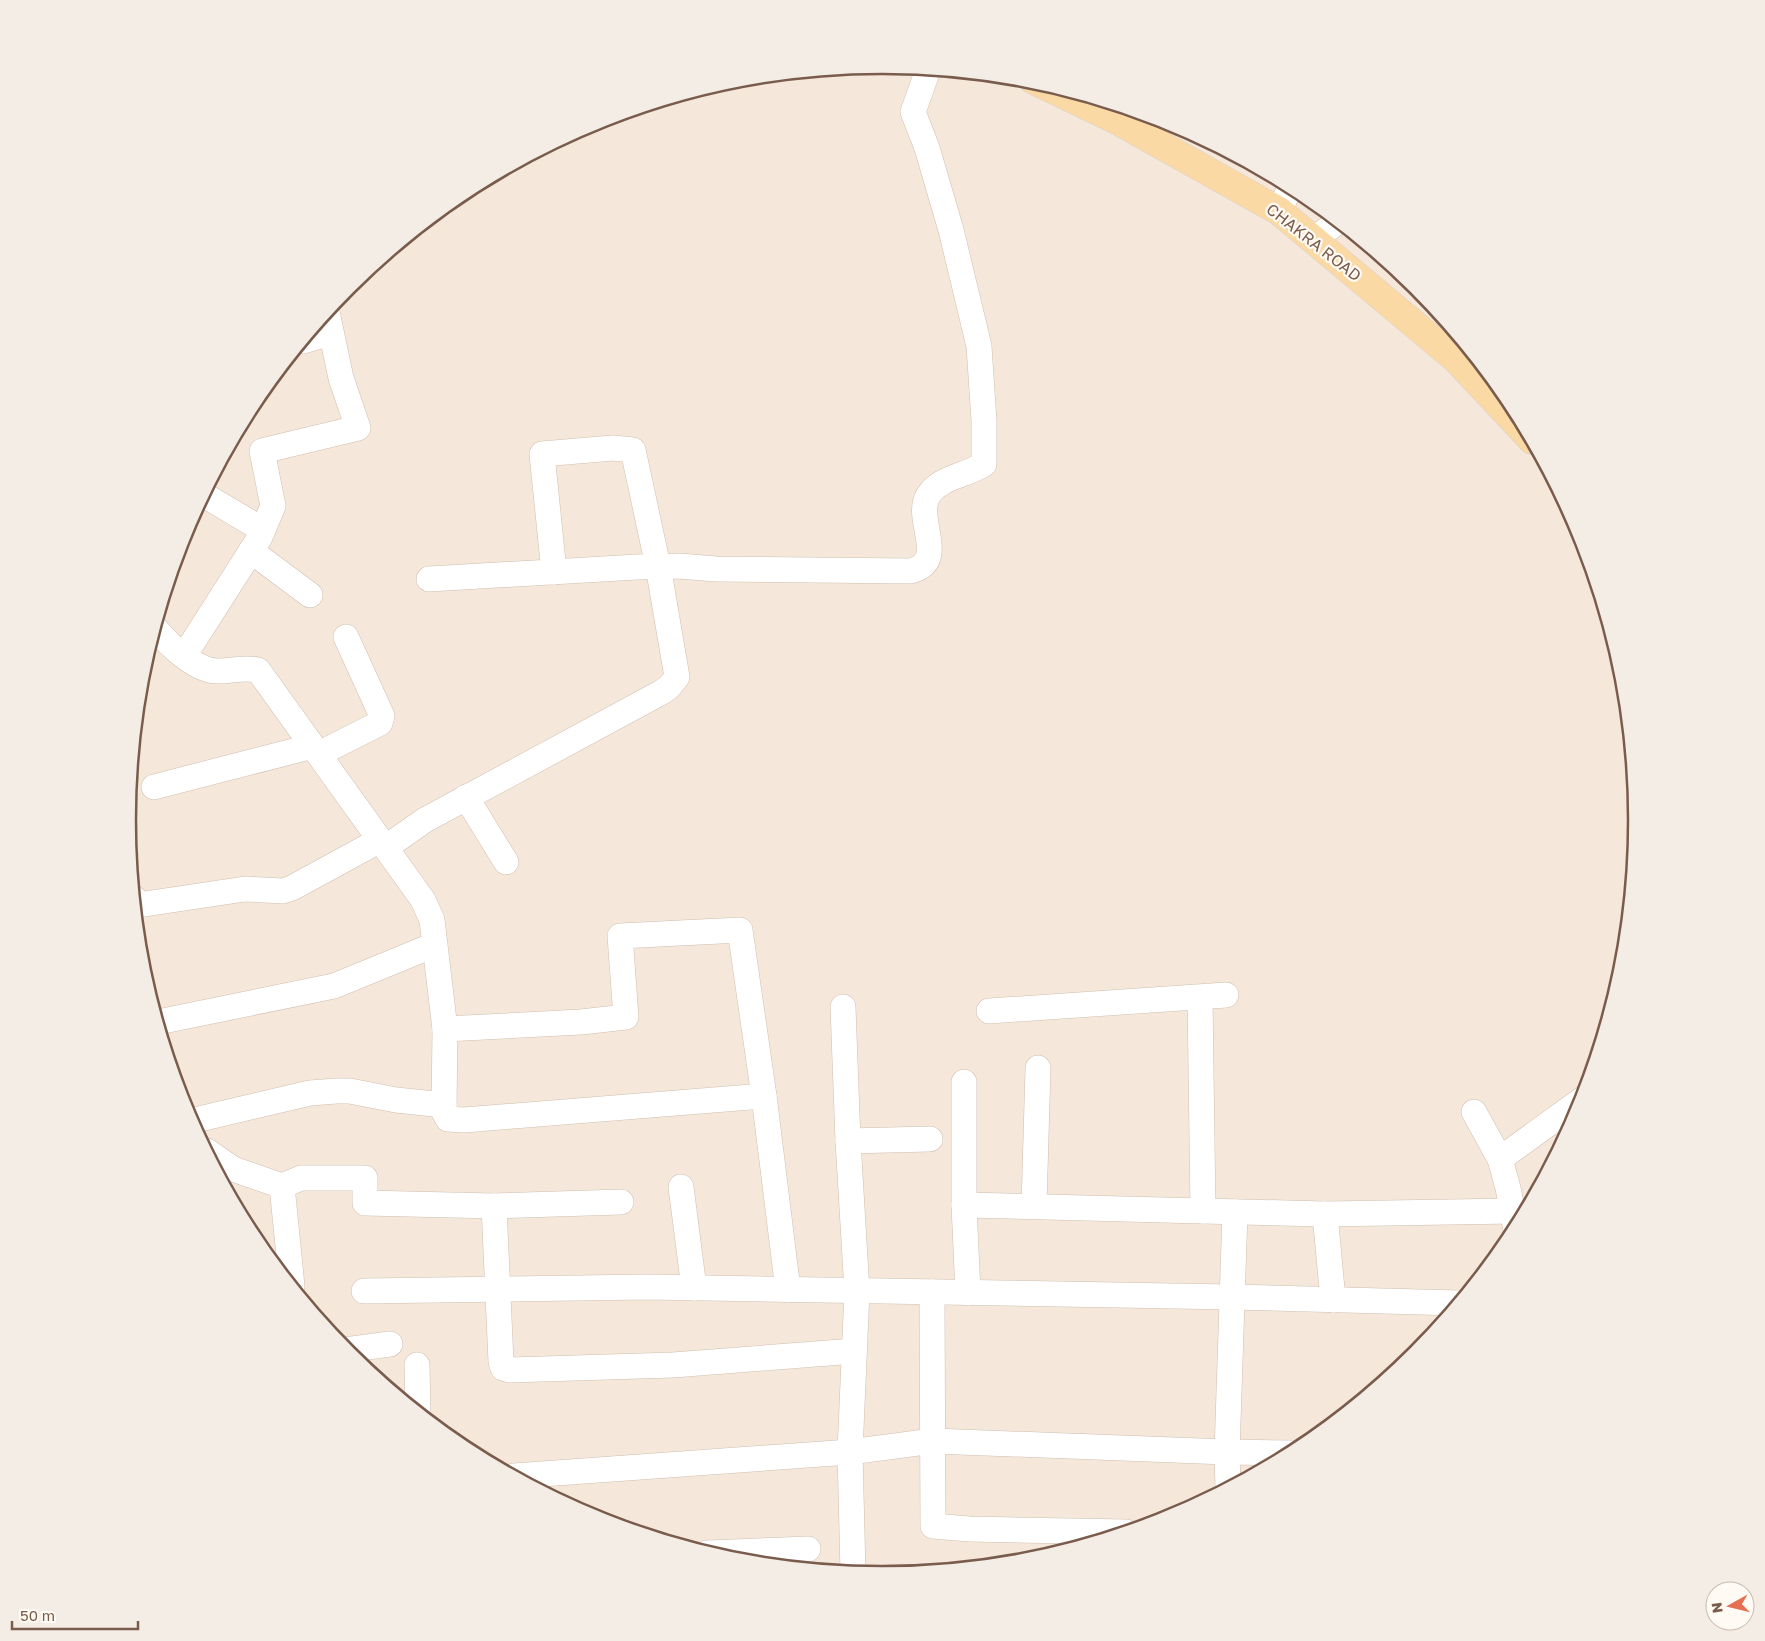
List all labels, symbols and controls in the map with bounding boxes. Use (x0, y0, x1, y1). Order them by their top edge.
street label: CHAKRA ROAD (1263, 199, 1365, 285)
north arrow (1705, 1581, 1755, 1631)
scale bar (12, 1598, 139, 1630)
text: N (1707, 1601, 1726, 1614)
text: 50 m (20, 1606, 55, 1624)

